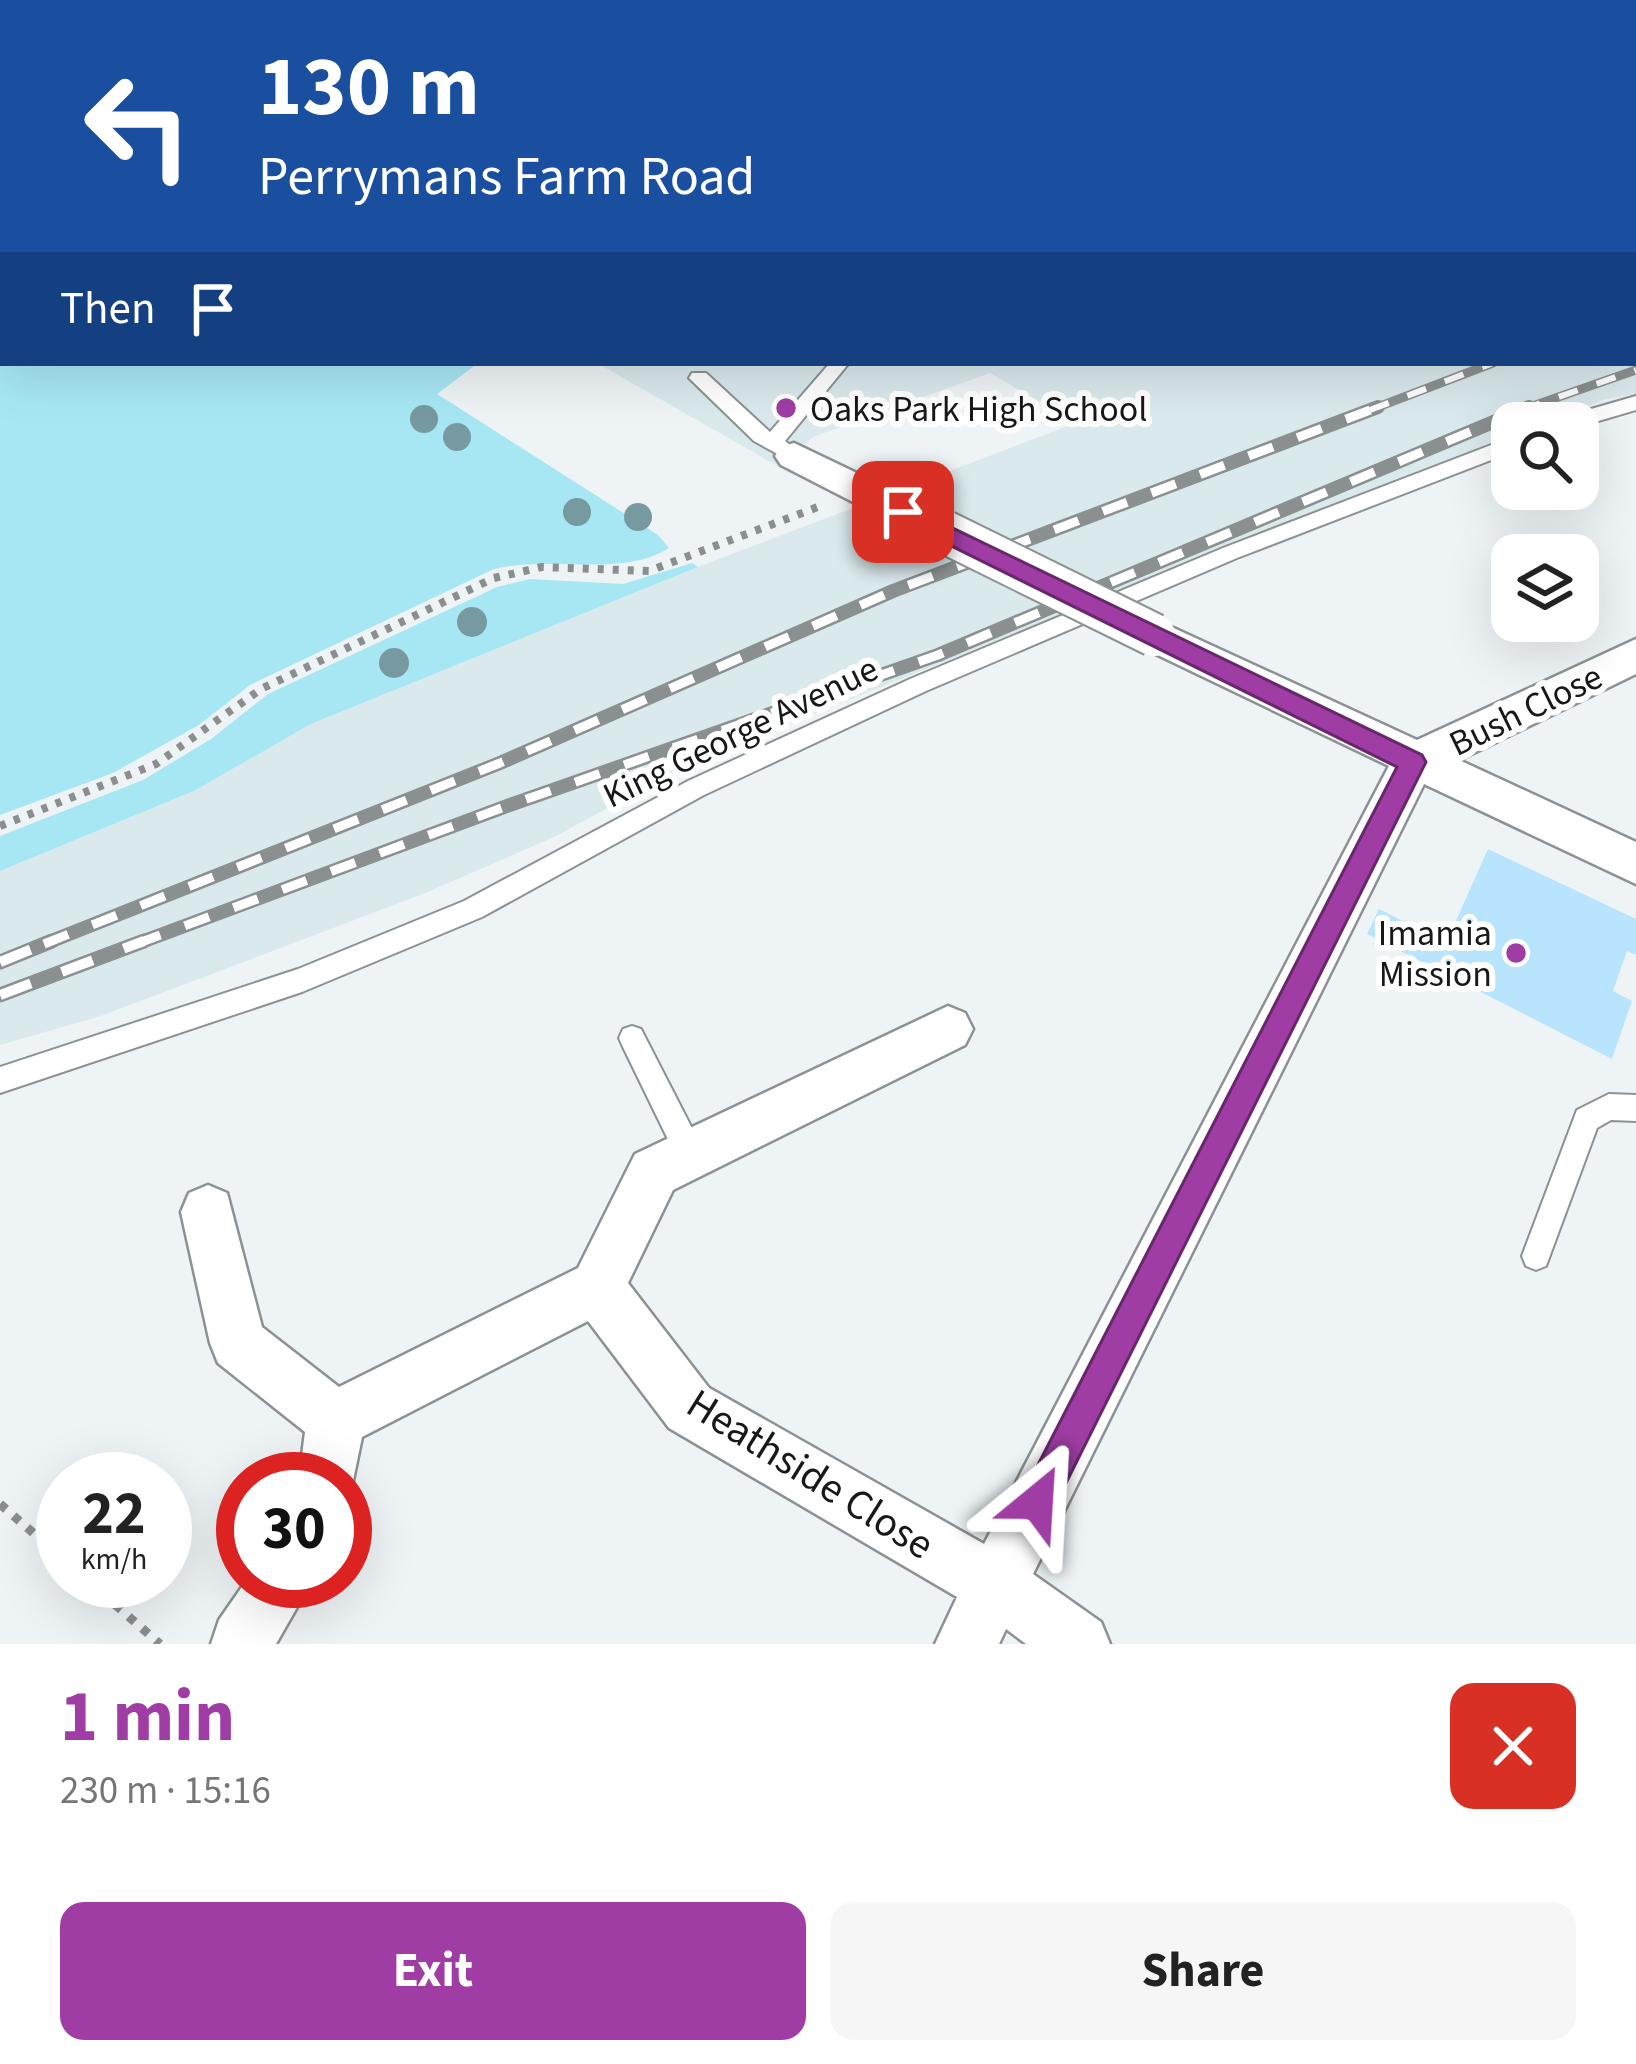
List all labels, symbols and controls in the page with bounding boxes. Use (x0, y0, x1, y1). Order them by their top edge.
text: 130 m (258, 28, 480, 148)
icon: left (60, 48, 216, 204)
text: Perrymans Farm Road (258, 139, 755, 216)
icon: arrive (180, 276, 246, 342)
text: Then (60, 277, 156, 341)
place label: Oaks Park High School (810, 384, 1147, 435)
marker: Oaks Park High School (773, 395, 799, 421)
map controls (1491, 402, 1599, 642)
button: search (1491, 402, 1599, 510)
pin (852, 461, 954, 563)
icon: arrive (870, 479, 936, 545)
button: layers (1491, 534, 1599, 642)
street label: King George Avenue (595, 644, 887, 821)
street label: Bush Close (1440, 651, 1611, 769)
place label: Imamia Mission (1378, 908, 1492, 1000)
marker: Imamia Mission (1503, 940, 1529, 966)
street label: Heathside Close (675, 1375, 945, 1575)
position arrow (974, 1439, 1100, 1565)
speed limit sign: 30 (216, 1452, 372, 1608)
text: 22 (82, 1472, 146, 1557)
text: km/h (81, 1538, 147, 1581)
text: 1 min (60, 1666, 235, 1769)
button: close (1450, 1683, 1576, 1809)
text: 230 m · 15:16 (60, 1763, 271, 1819)
button: Exit (60, 1902, 806, 2040)
button: Share (830, 1902, 1576, 2040)

